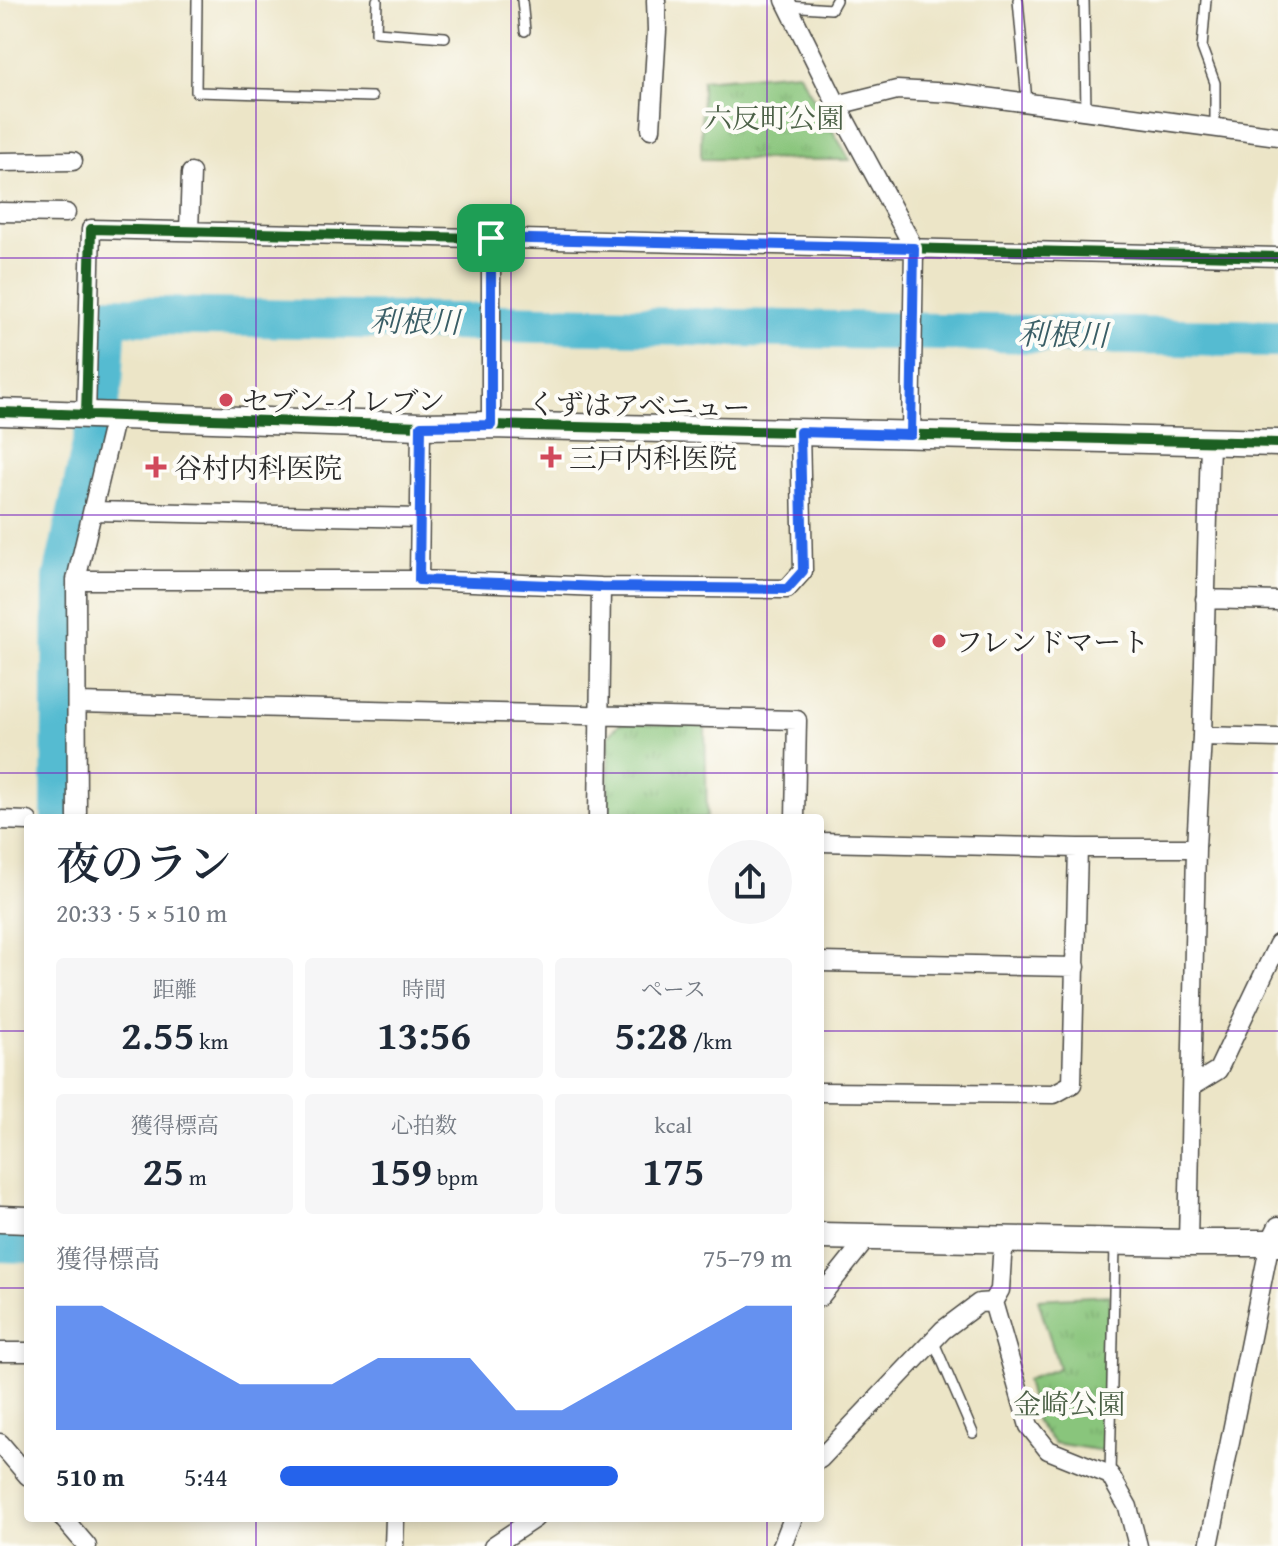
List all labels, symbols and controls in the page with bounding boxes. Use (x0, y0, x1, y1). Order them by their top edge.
park label: 六反町公園 (704, 97, 844, 138)
pin (457, 204, 525, 272)
icon: arrive (469, 216, 513, 260)
water label: 利根川 (370, 298, 463, 344)
water label: 利根川 (1018, 311, 1111, 357)
place label: セブン-イレブン (242, 380, 445, 421)
street label: くずはアベニュー (527, 383, 751, 427)
marker: セブン-イレブン (217, 391, 235, 409)
place label: 三戸内科医院 (569, 437, 737, 478)
marker: 三戸内科医院 (540, 446, 562, 468)
place label: 谷村内科医院 (174, 447, 342, 488)
marker: 谷村内科医院 (145, 456, 167, 478)
place label: フレンドマート (955, 621, 1149, 662)
marker: フレンドマート (930, 632, 948, 650)
text: 夜のラン (56, 831, 232, 895)
button: share (708, 840, 792, 924)
text: 20:33 · 5 × 510 m (56, 893, 227, 932)
text: 距離 (153, 973, 197, 1005)
text: 時間 (402, 973, 446, 1005)
text: ペース (641, 973, 706, 1005)
text: 2.55 (121, 1005, 194, 1064)
text: 13:56 (377, 1005, 471, 1064)
text: 5:28 (614, 1005, 688, 1064)
text: km (194, 1025, 228, 1057)
text: /km (688, 1025, 732, 1057)
text: 獲得標高 (131, 1109, 219, 1141)
text: 心拍数 (391, 1109, 457, 1141)
text: kcal (655, 1109, 692, 1141)
text: 25 (143, 1141, 184, 1200)
text: 159 (370, 1141, 432, 1200)
text: 175 (642, 1141, 704, 1200)
text: m (184, 1161, 207, 1193)
text: bpm (432, 1161, 478, 1193)
text: 75–79 m (703, 1238, 792, 1277)
text: 獲得標高 (56, 1239, 160, 1278)
park label: 金崎公園 (1013, 1383, 1125, 1424)
text: 510 m (56, 1457, 124, 1496)
text: 5:44 (184, 1457, 228, 1496)

